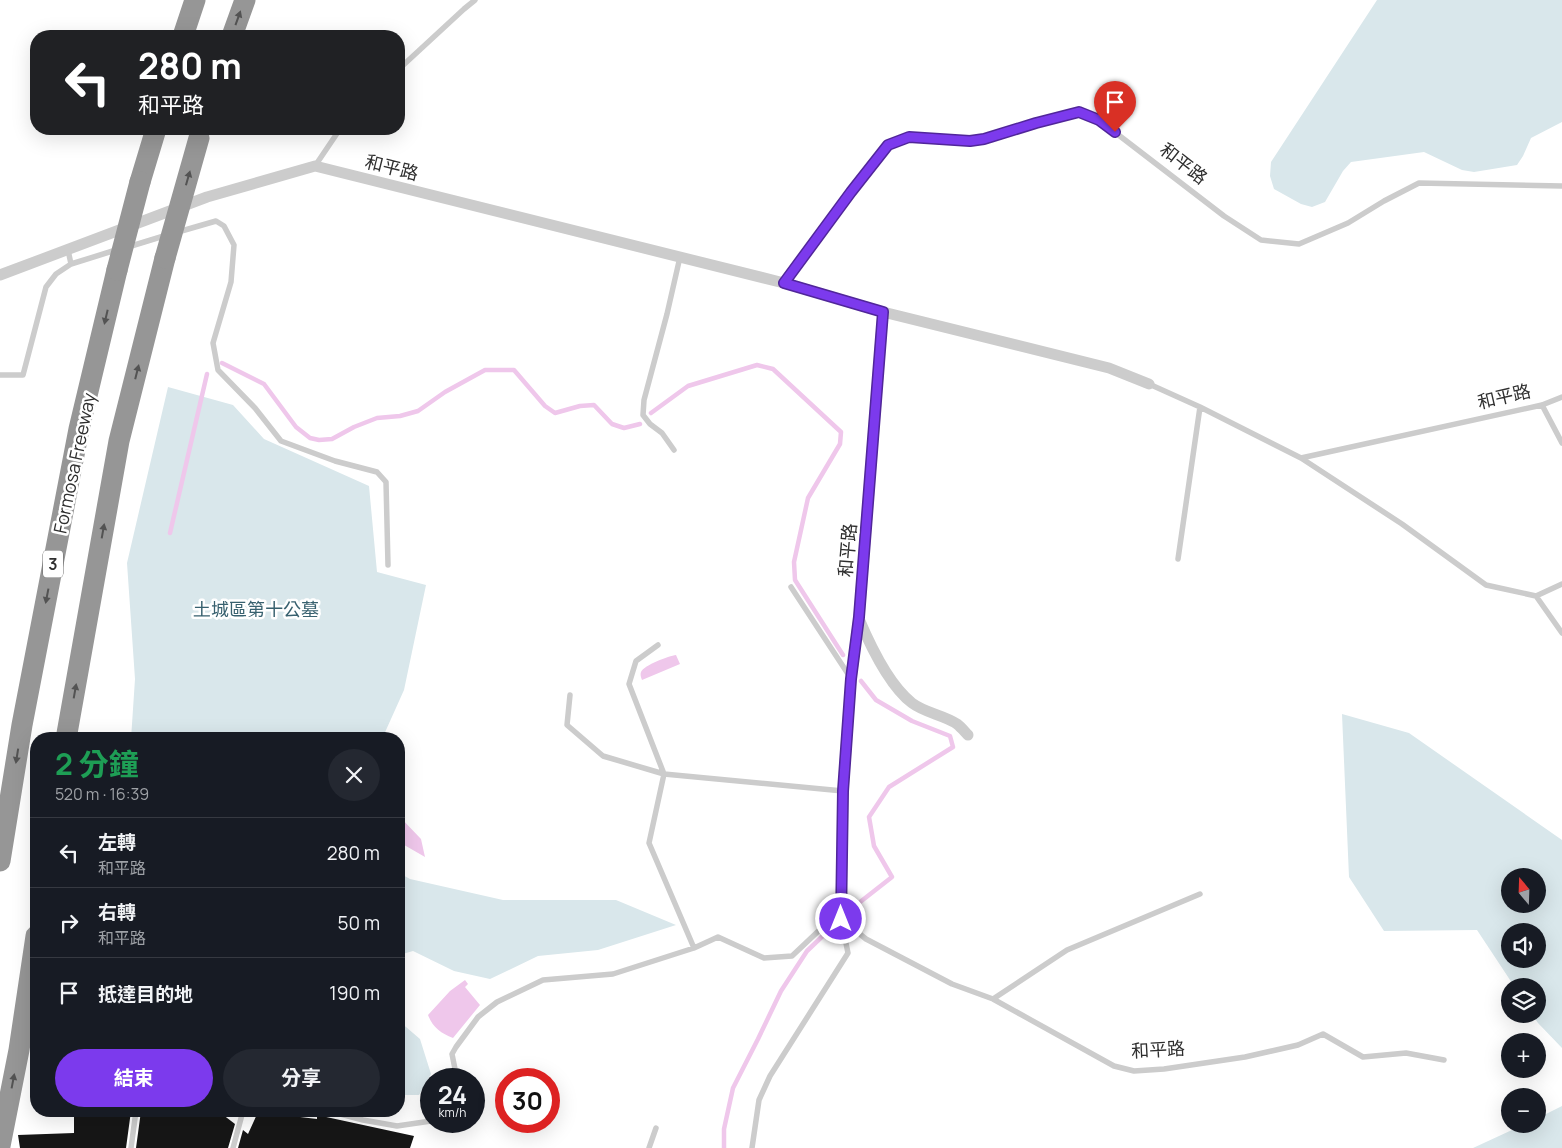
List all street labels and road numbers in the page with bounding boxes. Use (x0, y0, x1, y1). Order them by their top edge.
street label: 和平路 (1155, 137, 1213, 189)
street label: 和平路 (363, 149, 421, 185)
street label: 和平路 (1475, 378, 1533, 414)
street label: Formosa Freeway (47, 390, 101, 535)
street label: 和平路 (833, 522, 861, 578)
road number: 3 (43, 550, 63, 578)
street label: 和平路 (1130, 1036, 1186, 1062)

